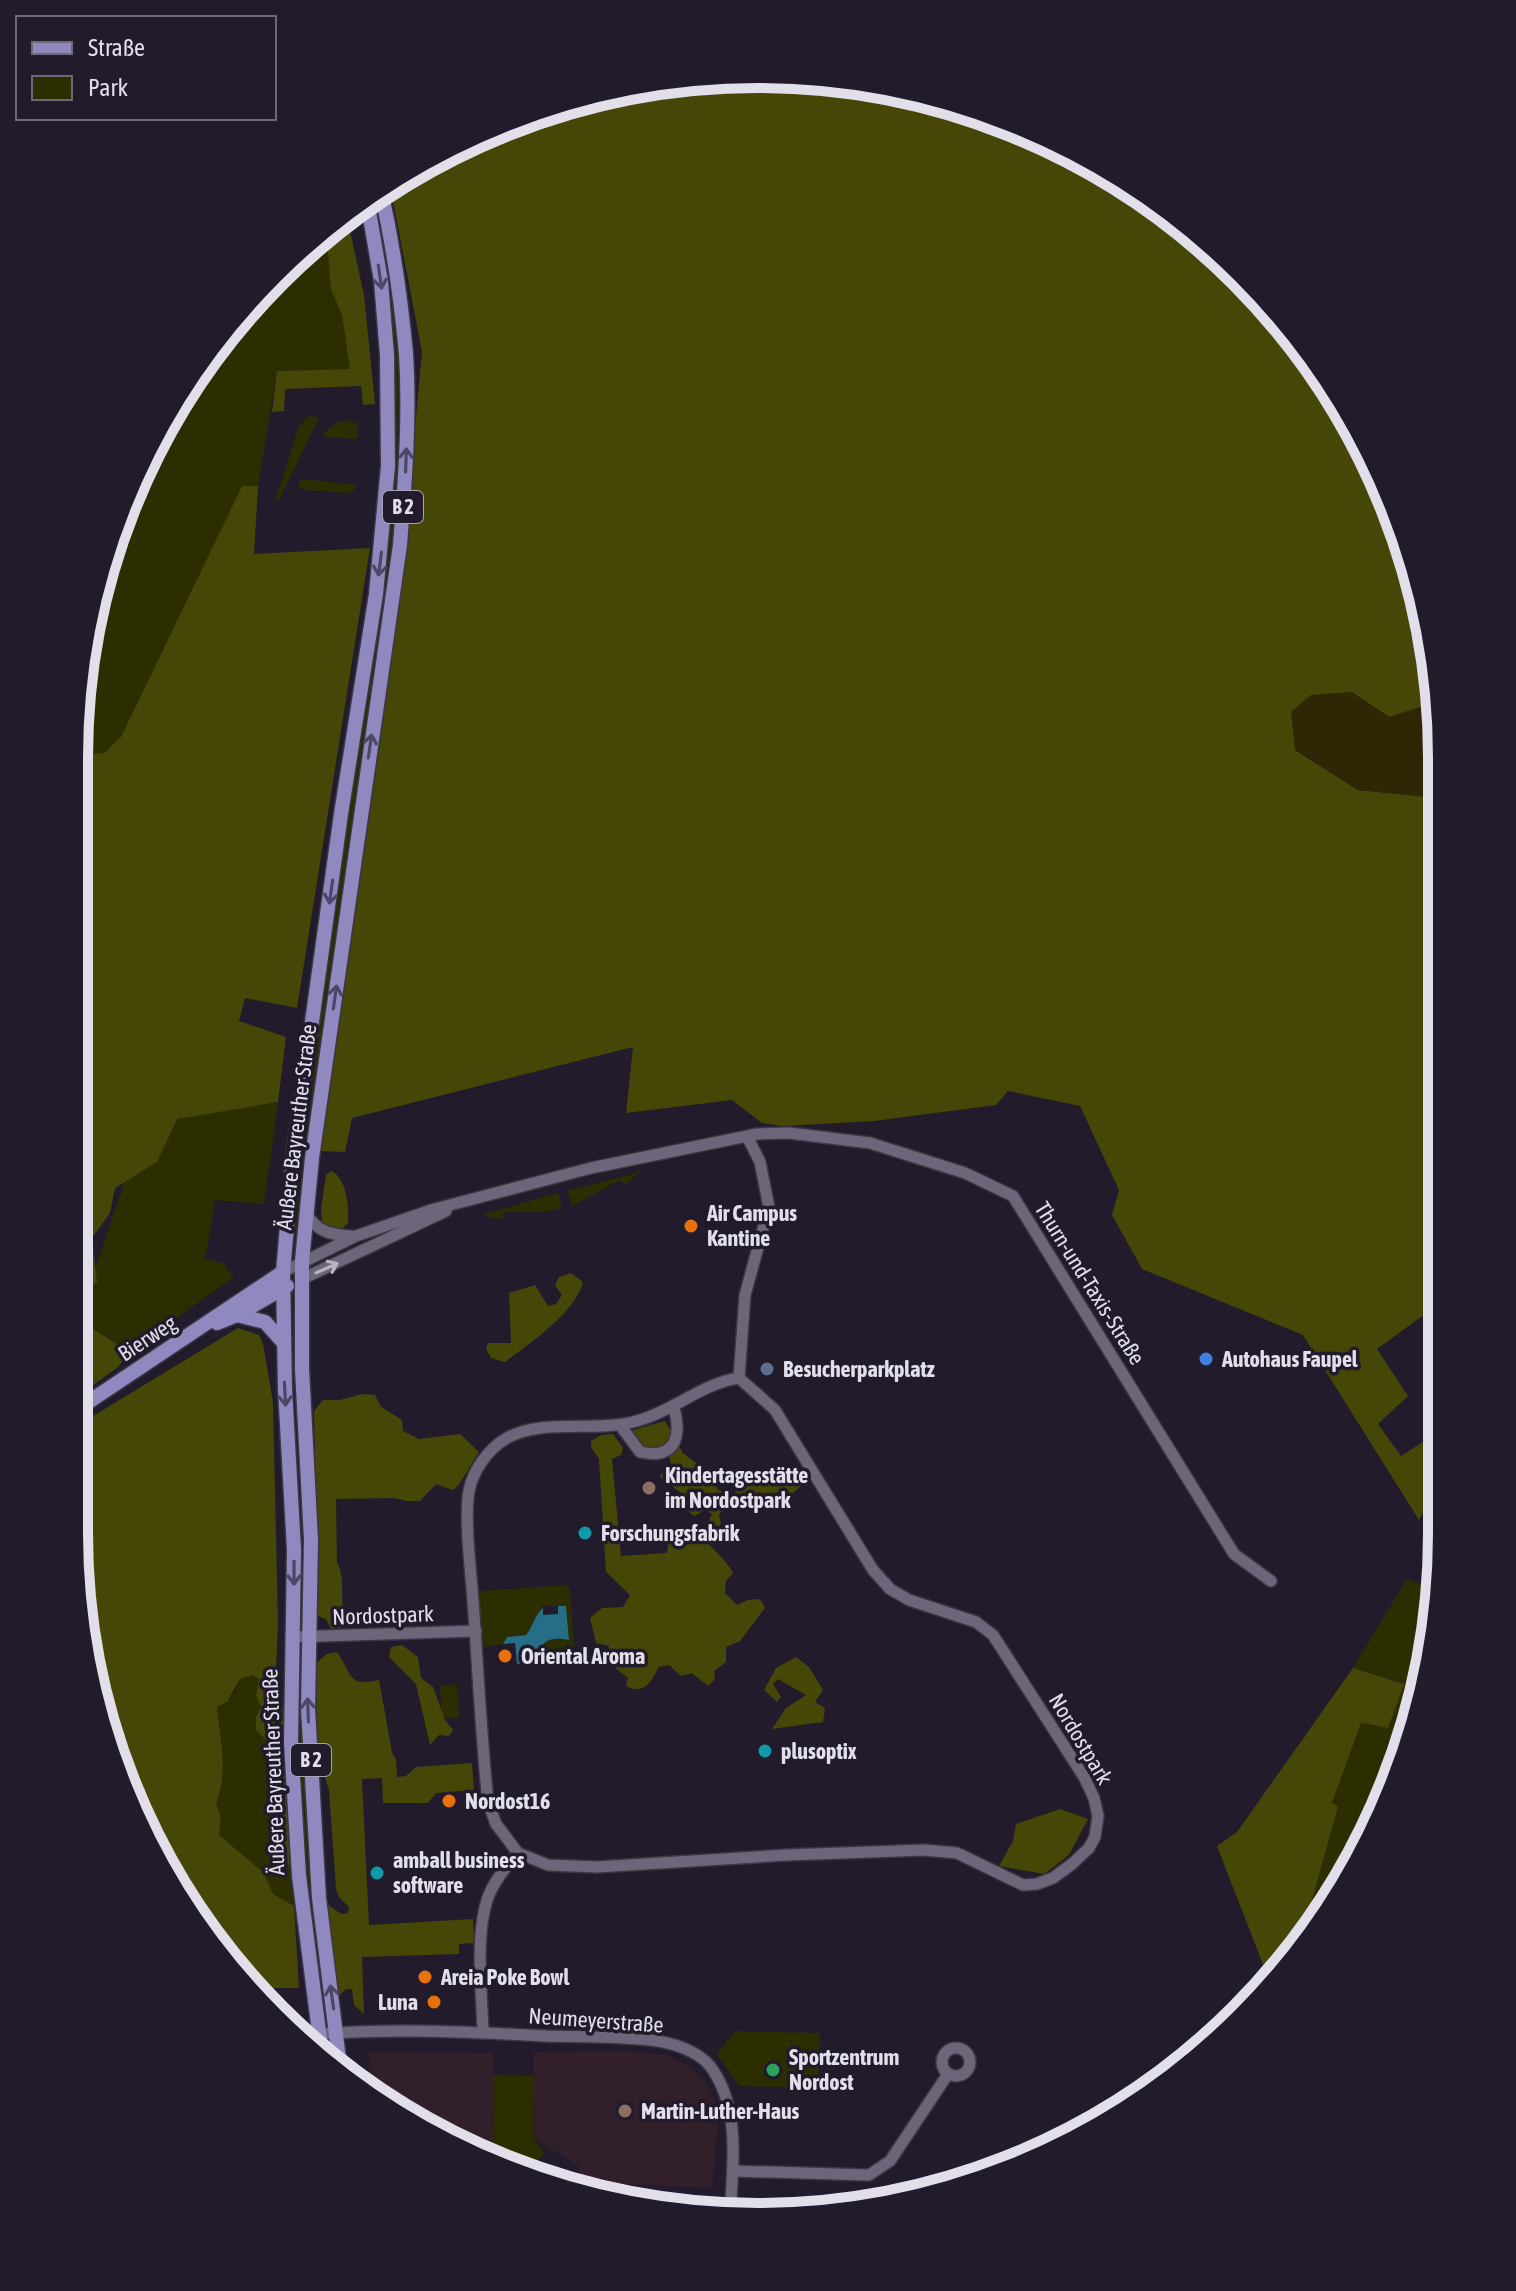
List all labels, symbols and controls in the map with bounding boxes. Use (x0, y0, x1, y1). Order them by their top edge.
legend (16, 16, 276, 120)
text: Straße (88, 34, 145, 61)
text: Park (88, 74, 129, 101)
one-way arrow (373, 263, 388, 289)
one-way arrow (398, 447, 413, 474)
road number: B 2 (383, 491, 423, 523)
one-way arrow (372, 550, 387, 577)
one-way arrow (363, 733, 378, 759)
one-way arrow (323, 879, 338, 904)
one-way arrow (328, 985, 343, 1010)
street label: Äußere Bayreuther Straße (270, 1023, 322, 1231)
street label: Thurn-und-Taxis-Straße (1029, 1197, 1151, 1369)
place label: Air Campus Kantine (706, 1200, 797, 1251)
marker: Air Campus Kantine (682, 1217, 700, 1235)
one-way arrow (314, 1260, 339, 1275)
street label: Bierweg (113, 1309, 182, 1366)
place label: Autohaus Faupel (1221, 1346, 1359, 1372)
marker: Autohaus Faupel (1197, 1350, 1215, 1368)
place label: Besucherparkplatz (783, 1356, 935, 1382)
marker: Besucherparkplatz (758, 1360, 776, 1378)
one-way arrow (278, 1380, 293, 1407)
place label: Kindertagesstätte im Nordostpark (665, 1462, 808, 1513)
marker: Kindertagesstätte im Nordostpark (640, 1479, 658, 1497)
place label: Forschungsfabrik (601, 1520, 740, 1546)
marker: Forschungsfabrik (576, 1524, 594, 1542)
one-way arrow (286, 1559, 301, 1586)
street label: Nordostpark (332, 1600, 434, 1630)
place label: Oriental Aroma (521, 1643, 645, 1669)
marker: Oriental Aroma (496, 1647, 514, 1665)
street label: Äußere Bayreuther Straße (256, 1668, 290, 1876)
street label: Nordostpark (1044, 1689, 1118, 1789)
one-way arrow (301, 1697, 316, 1724)
place label: plusoptix (781, 1738, 857, 1764)
marker: plusoptix (756, 1742, 774, 1760)
road number: B 2 (291, 1744, 331, 1776)
place label: Nordost16 (465, 1788, 550, 1814)
marker: Nordost16 (440, 1792, 458, 1810)
place label: amball business software (393, 1847, 525, 1898)
marker: amball business software (368, 1864, 386, 1882)
place label: Areia Poke Bowl (440, 1964, 570, 1990)
marker: Areia Poke Bowl (416, 1968, 434, 1986)
one-way arrow (324, 1985, 339, 2010)
place label: Luna (378, 1989, 418, 2015)
marker: Luna (425, 1993, 443, 2011)
street label: Neumeyerstraße (528, 2002, 664, 2038)
place label: Sportzentrum Nordost (789, 2044, 899, 2095)
marker: Sportzentrum Nordost (764, 2061, 782, 2079)
place label: Martin-Luther-Haus (641, 2098, 800, 2124)
marker: Martin-Luther-Haus (616, 2102, 634, 2120)

